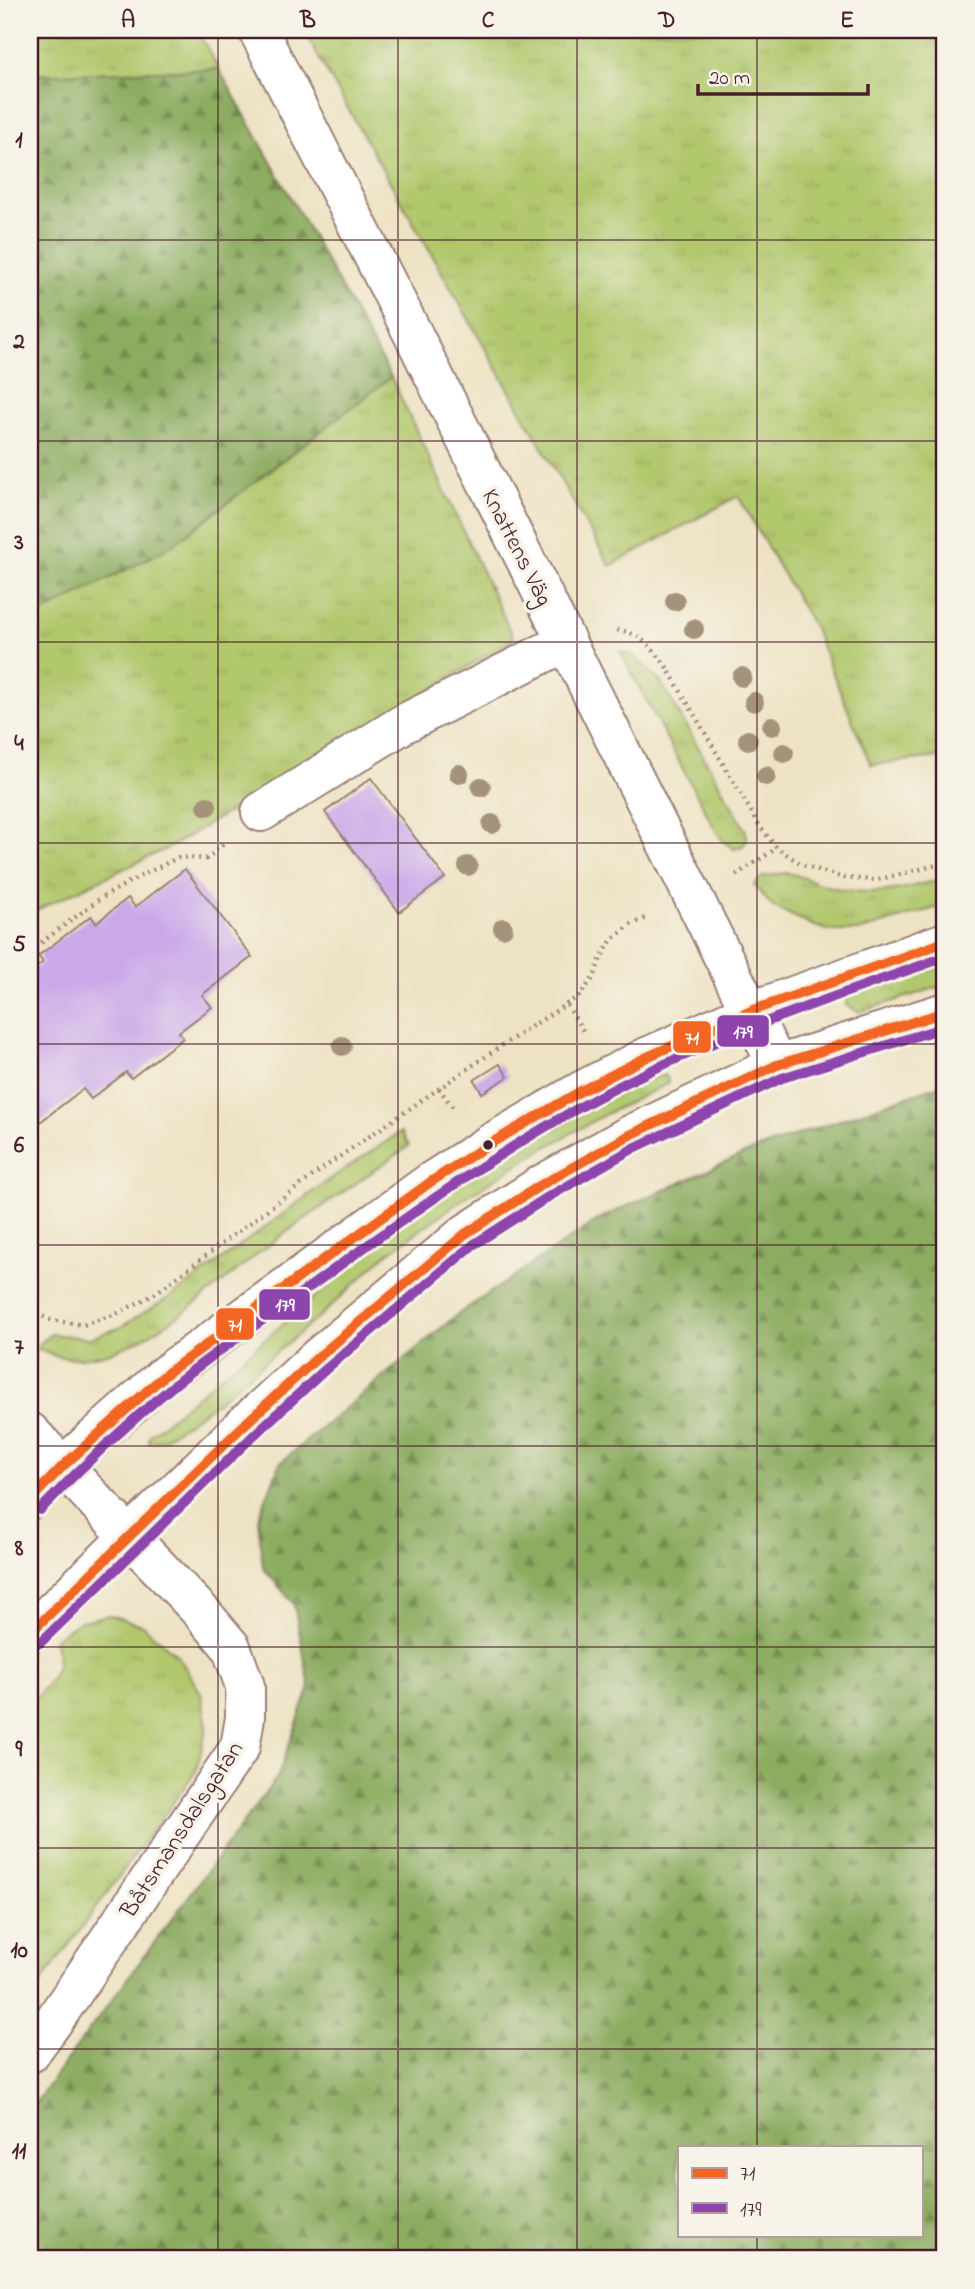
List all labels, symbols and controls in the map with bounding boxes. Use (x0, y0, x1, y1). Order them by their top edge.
text: A (121, 5, 135, 38)
text: B (299, 5, 316, 38)
text: C (482, 5, 495, 38)
text: D (658, 5, 675, 38)
text: E (840, 5, 854, 38)
scale bar (698, 52, 868, 96)
text: 20 m (709, 64, 750, 94)
text: 1 (15, 125, 23, 158)
text: 2 (12, 326, 25, 359)
street label: Knattens Väg (471, 483, 560, 613)
text: 3 (13, 527, 24, 560)
text: 4 (14, 728, 24, 761)
text: 5 (12, 929, 26, 962)
line badge: 179 (716, 1014, 770, 1048)
line badge: 71 (672, 1020, 712, 1054)
text: 179 (733, 1020, 753, 1047)
text: 71 (685, 1026, 699, 1053)
text: 6 (14, 1130, 25, 1163)
unlabelled marker (481, 1138, 495, 1152)
line badge: 179 (258, 1288, 311, 1321)
text: 179 (275, 1293, 295, 1320)
line badge: 71 (215, 1307, 255, 1341)
text: 71 (228, 1313, 242, 1340)
text: 7 (14, 1332, 24, 1365)
text: 8 (14, 1533, 24, 1566)
text: 9 (15, 1734, 24, 1767)
street label: Båtsmansdalsgatan (112, 1735, 253, 1926)
text: 10 (10, 1935, 28, 1968)
text: 11 (12, 2136, 27, 2169)
legend (678, 2146, 922, 2236)
text: 71 (740, 2160, 756, 2190)
text: 179 (740, 2196, 762, 2226)

